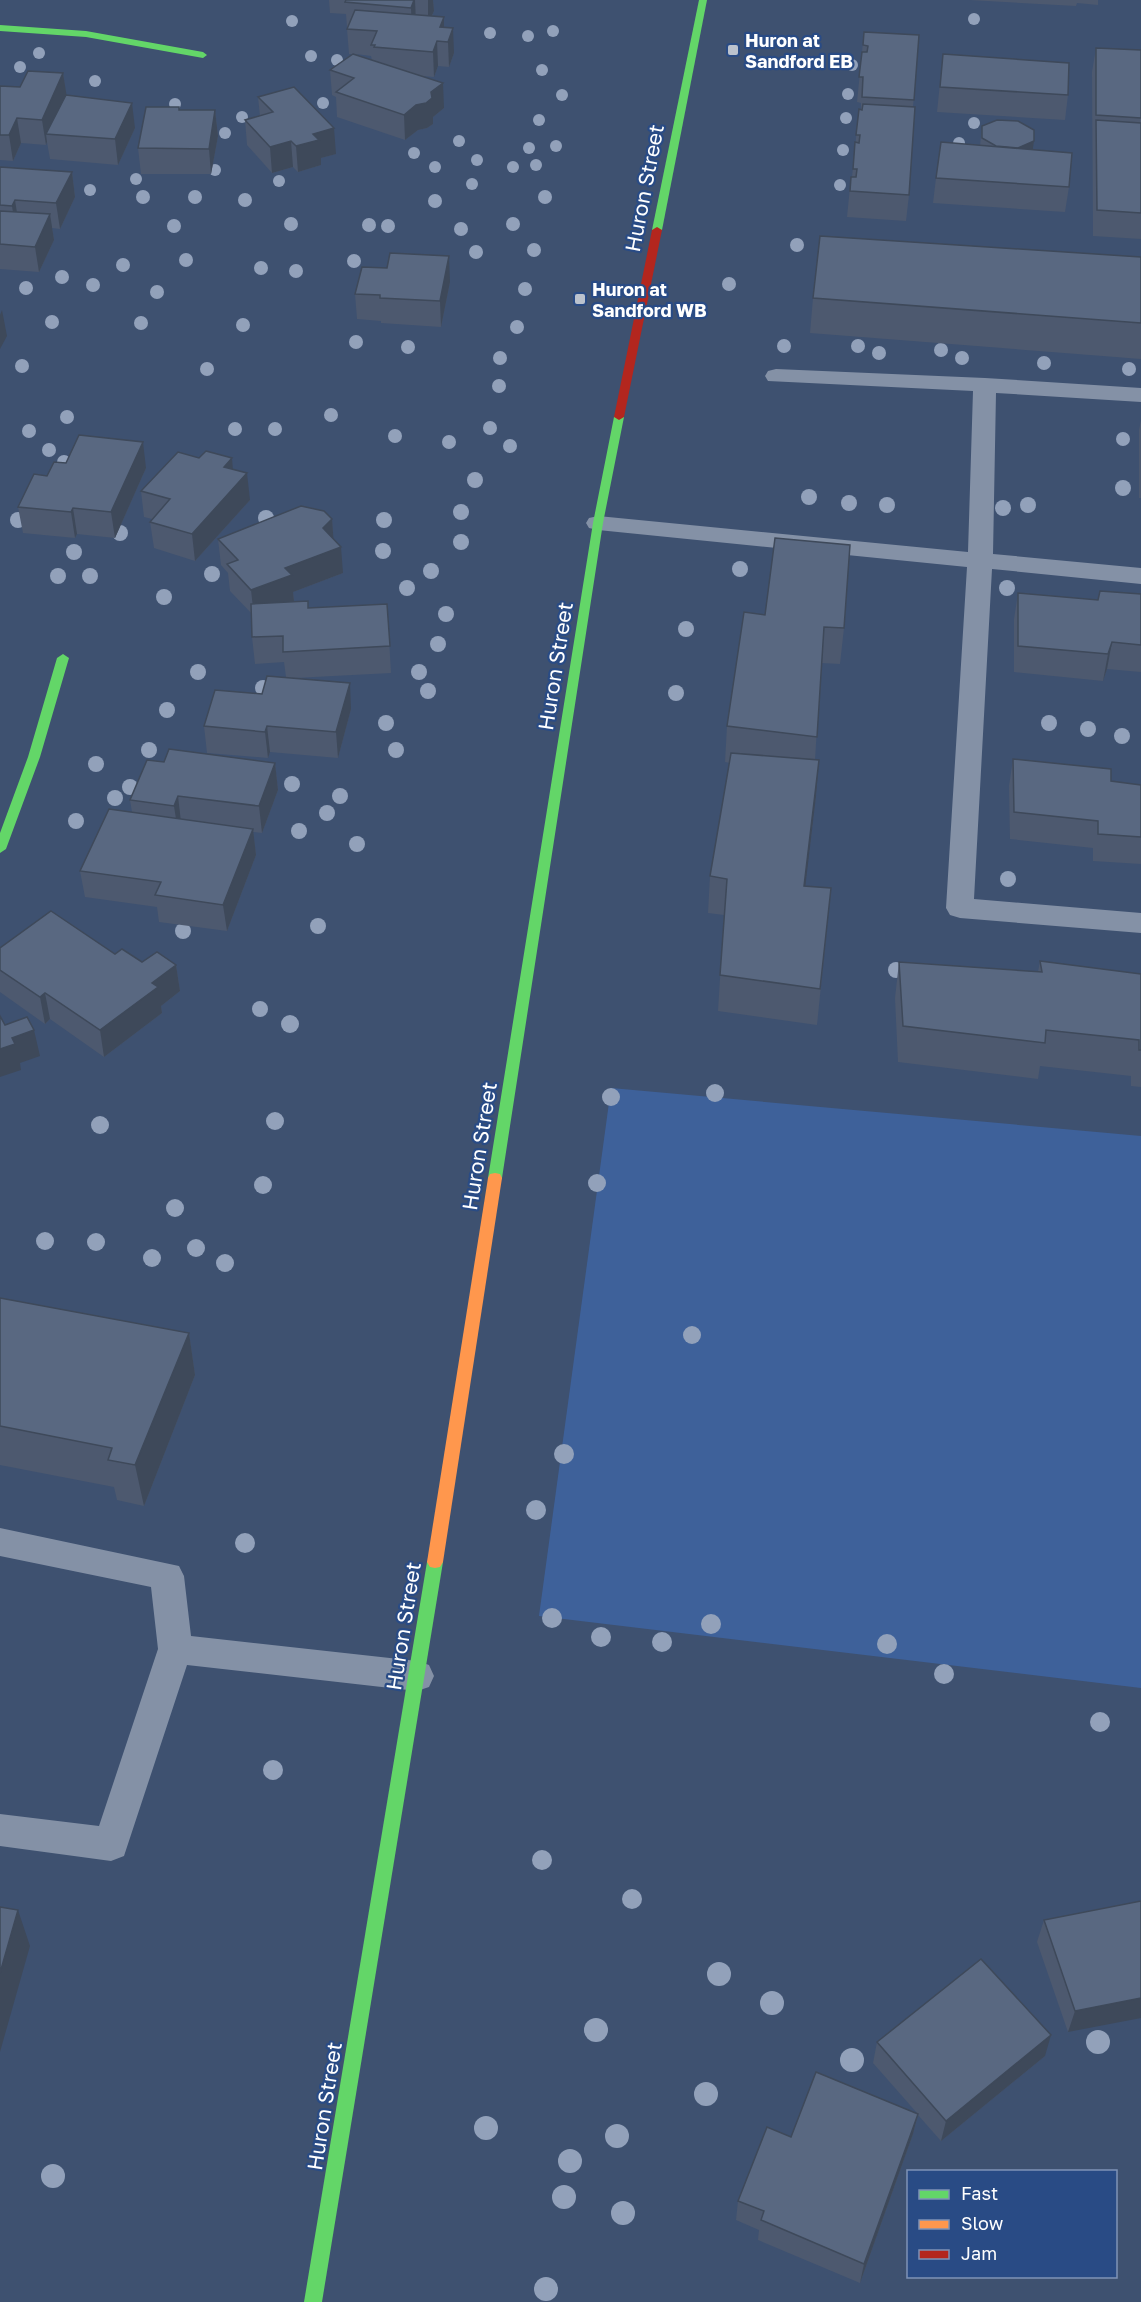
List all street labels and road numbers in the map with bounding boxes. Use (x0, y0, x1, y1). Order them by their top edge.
street label: Huron Street (619, 122, 669, 254)
street label: Huron Street (532, 600, 578, 732)
street label: Huron Street (456, 1080, 502, 1212)
street label: Huron Street (380, 1560, 426, 1692)
street label: Huron Street (301, 2040, 347, 2172)

